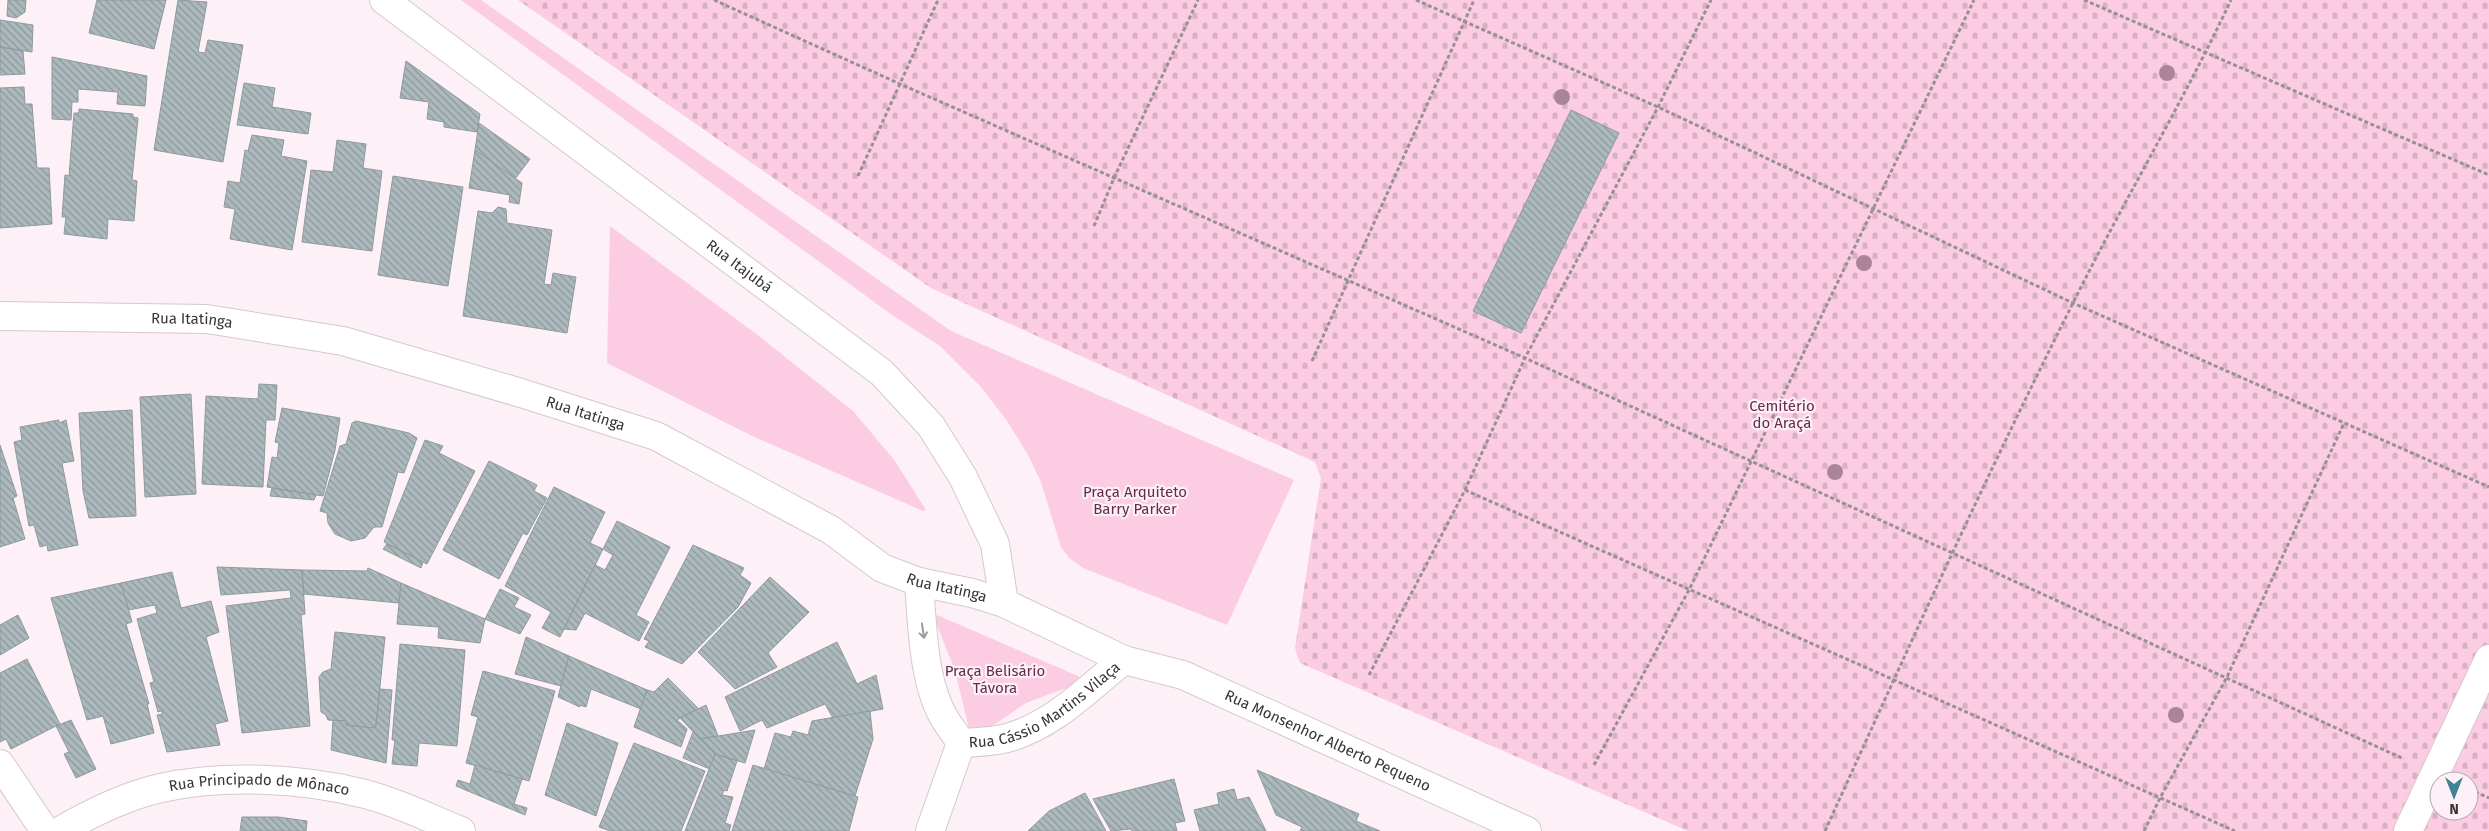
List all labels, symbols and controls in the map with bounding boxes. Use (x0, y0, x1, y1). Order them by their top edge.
street label: Rua Itajubá (703, 236, 776, 297)
street label: Rua Itatinga (151, 309, 234, 332)
street label: Rua Itatinga (544, 393, 627, 435)
park label: Cemitério do Araçá (1749, 397, 1815, 432)
park label: Praça Arquiteto Barry Parker (1083, 483, 1187, 518)
street label: Rua Itatinga (904, 569, 989, 606)
one-way arrow (918, 622, 928, 638)
street label: Rua Cássio Martins Vilaça (968, 658, 1124, 752)
park label: Praça Belisário Távora (945, 662, 1045, 697)
street label: Rua Monsenhor Alberto Pequeno (1222, 686, 1434, 795)
street label: Rua Principado de Mônaco (167, 770, 351, 799)
north arrow (2429, 771, 2479, 821)
text: N (2449, 800, 2459, 817)

